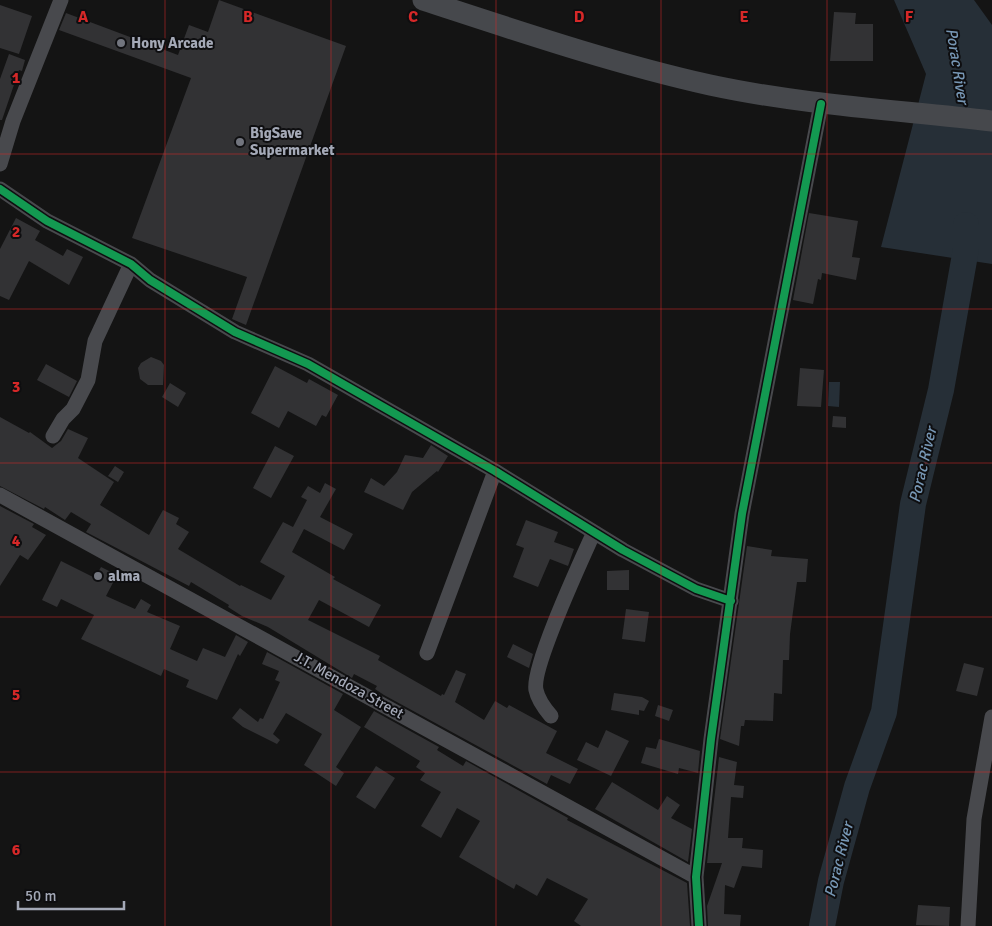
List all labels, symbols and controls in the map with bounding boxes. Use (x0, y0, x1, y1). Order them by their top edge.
text: A (78, 7, 89, 27)
text: B (243, 7, 253, 27)
text: C (408, 7, 418, 27)
text: D (574, 7, 585, 27)
text: E (739, 7, 749, 27)
text: F (905, 7, 914, 27)
water label: Porac River (941, 27, 973, 107)
place label: Hony Arcade (131, 34, 214, 52)
marker: Hony Arcade (115, 37, 127, 49)
text: 1 (12, 68, 21, 88)
place label: BigSave Supermarket (250, 124, 335, 159)
marker: BigSave Supermarket (234, 136, 246, 148)
text: 2 (12, 222, 20, 242)
text: 3 (12, 377, 20, 397)
water label: Porac River (905, 423, 942, 505)
text: 4 (12, 531, 21, 551)
place label: alma (108, 567, 141, 585)
marker: alma (92, 570, 104, 582)
street label: J.T. Mendoza Street (291, 647, 407, 723)
text: 5 (12, 685, 20, 705)
water label: Porac River (820, 818, 858, 900)
text: 6 (12, 840, 21, 860)
scale bar (18, 878, 124, 910)
text: 50 m (25, 887, 56, 905)

